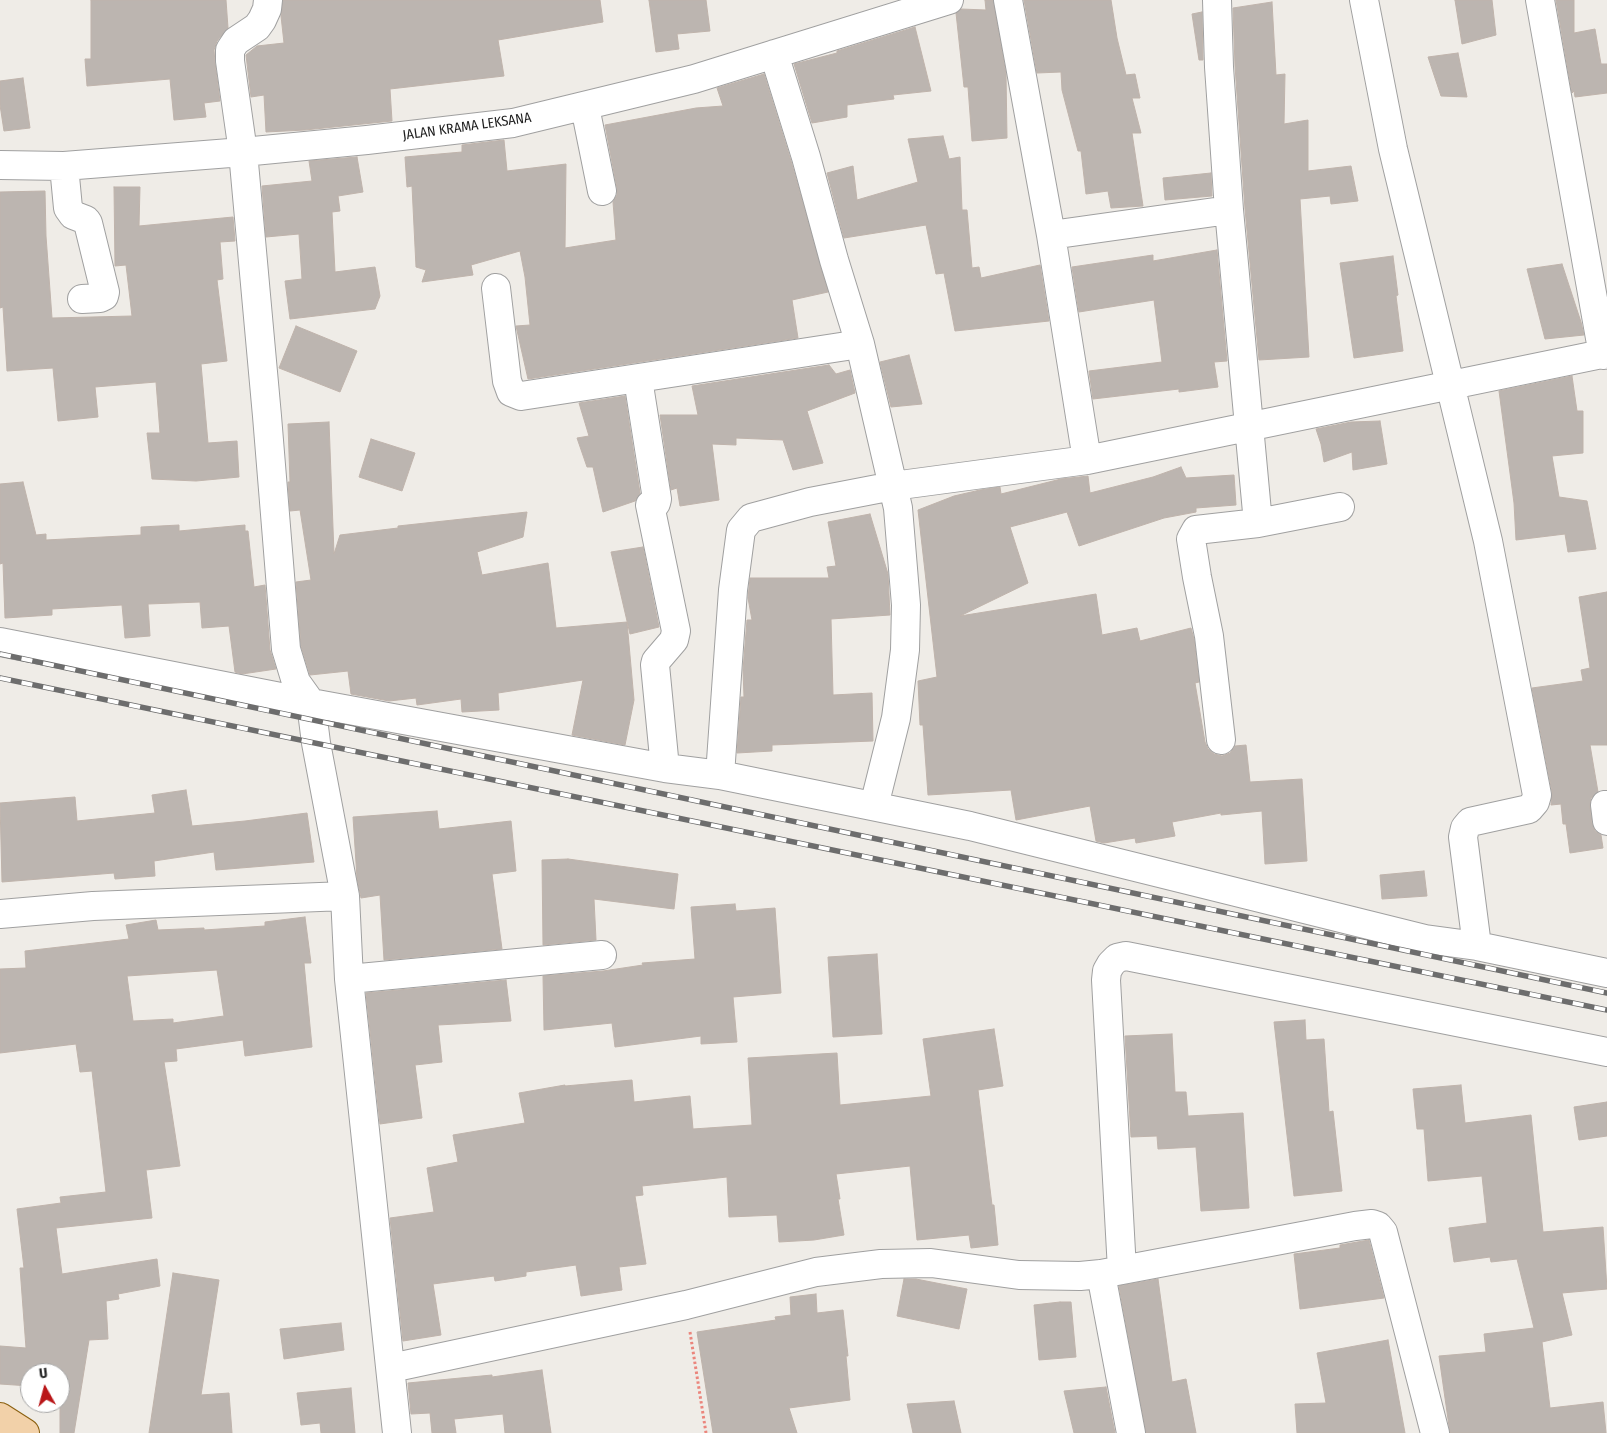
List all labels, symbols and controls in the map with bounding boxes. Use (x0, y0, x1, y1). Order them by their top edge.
street label: JALAN KRAMA LEKSANA (402, 110, 532, 144)
north arrow (20, 1363, 70, 1413)
text: U (38, 1365, 48, 1383)

